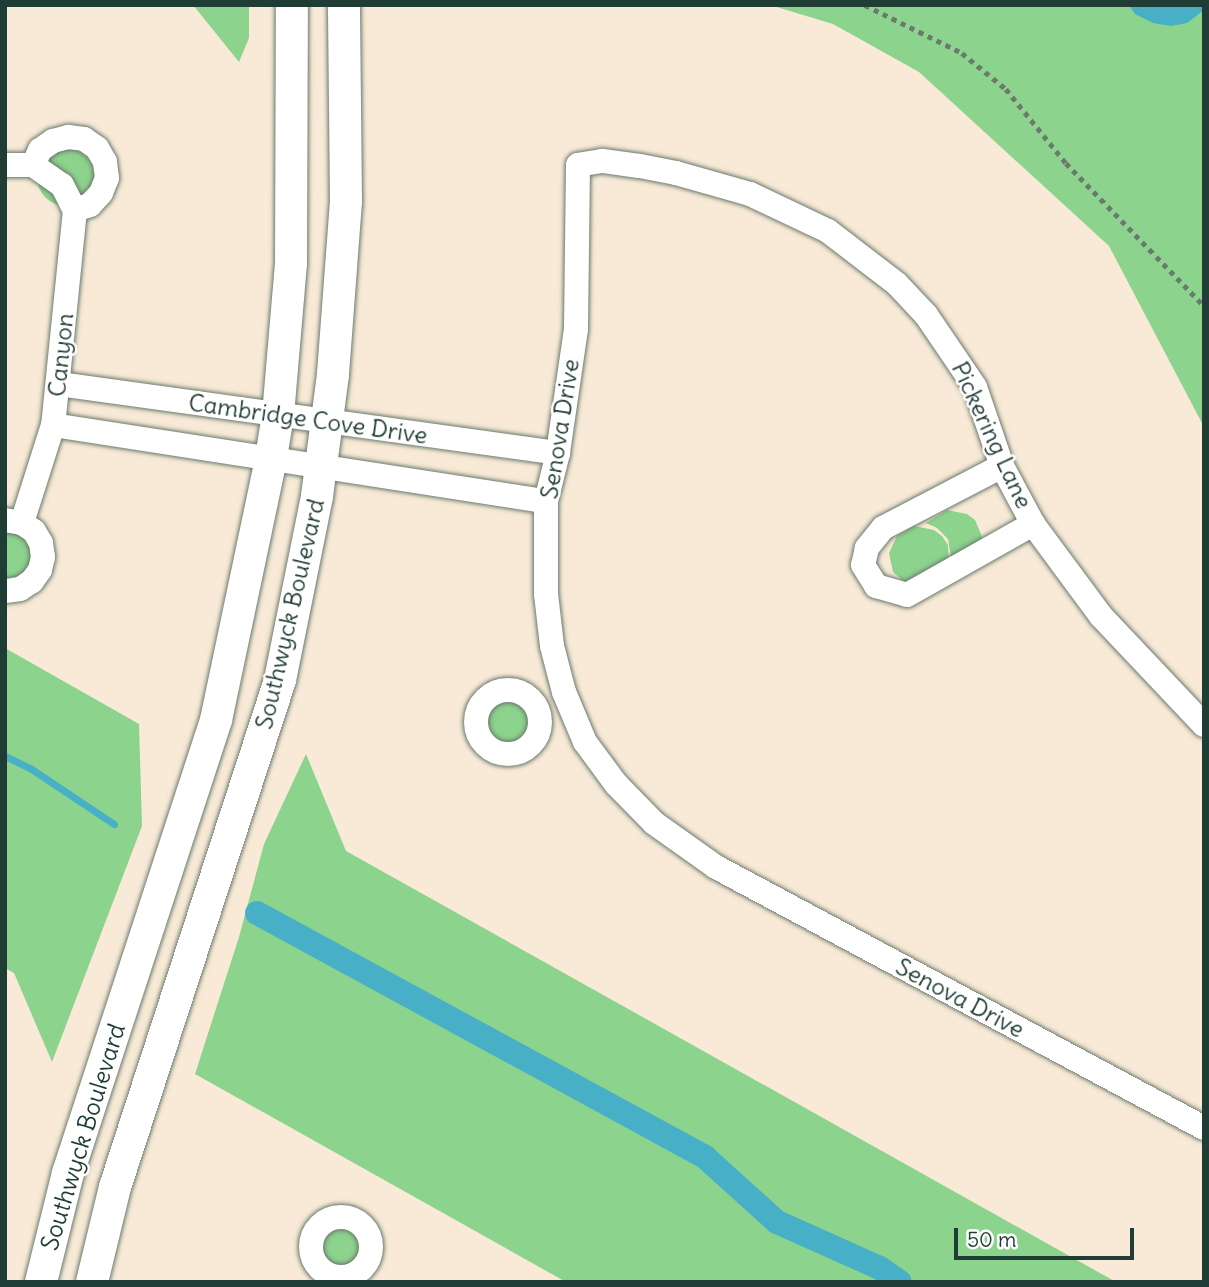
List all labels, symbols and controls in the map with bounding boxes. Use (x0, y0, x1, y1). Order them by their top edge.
street label: Canyon (42, 312, 80, 398)
street label: Senova Drive (535, 357, 585, 501)
street label: Pickering Lane (945, 357, 1039, 513)
street label: Cambridge Cove Drive (187, 388, 429, 450)
street label: Southwyck Boulevard (249, 496, 331, 732)
street label: Senova Drive (891, 952, 1029, 1044)
street label: Southwyck Boulevard (35, 1020, 131, 1254)
scale bar (957, 1214, 1137, 1258)
text: 50 m (967, 1226, 1016, 1253)

